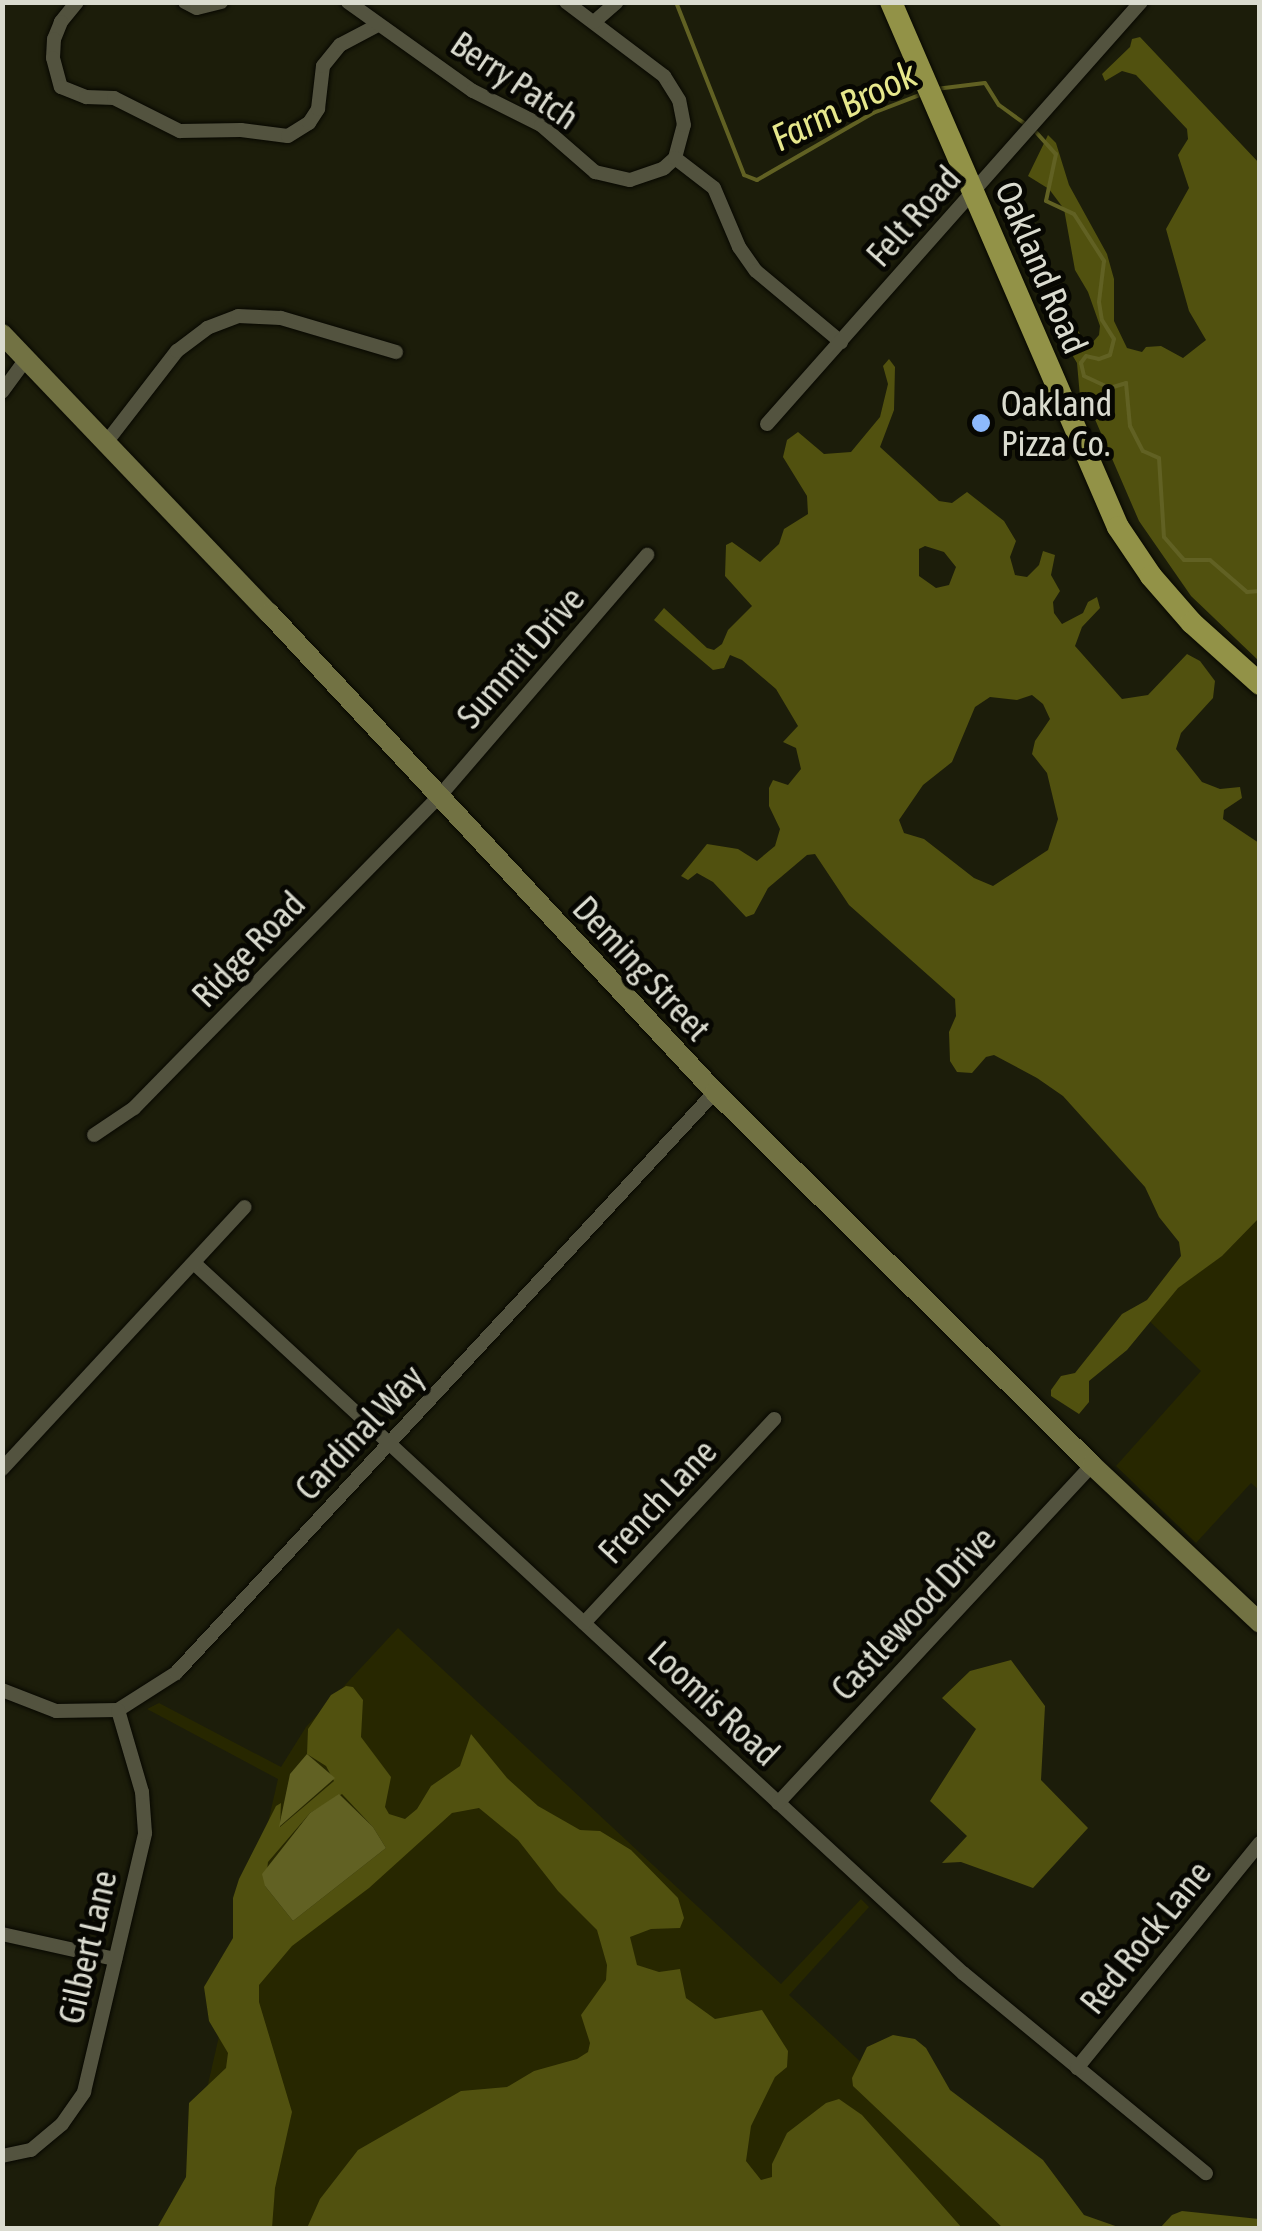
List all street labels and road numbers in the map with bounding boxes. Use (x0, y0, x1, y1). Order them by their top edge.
street label: Berry Patch (443, 22, 587, 138)
street label: Felt Road (857, 157, 969, 275)
street label: Oakland Road (987, 175, 1097, 359)
street label: Summit Drive (447, 578, 593, 736)
street label: Ridge Road (183, 883, 313, 1015)
street label: Deming Street (564, 887, 720, 1049)
street label: Cardinal Way (286, 1356, 432, 1508)
street label: French Lane (589, 1430, 725, 1572)
street label: Castlewood Drive (822, 1518, 1004, 1708)
street label: Loomis Road (640, 1632, 788, 1774)
street label: Red Rock Lane (1071, 1852, 1219, 2022)
street label: Gilbert Lane (49, 1866, 125, 2028)

